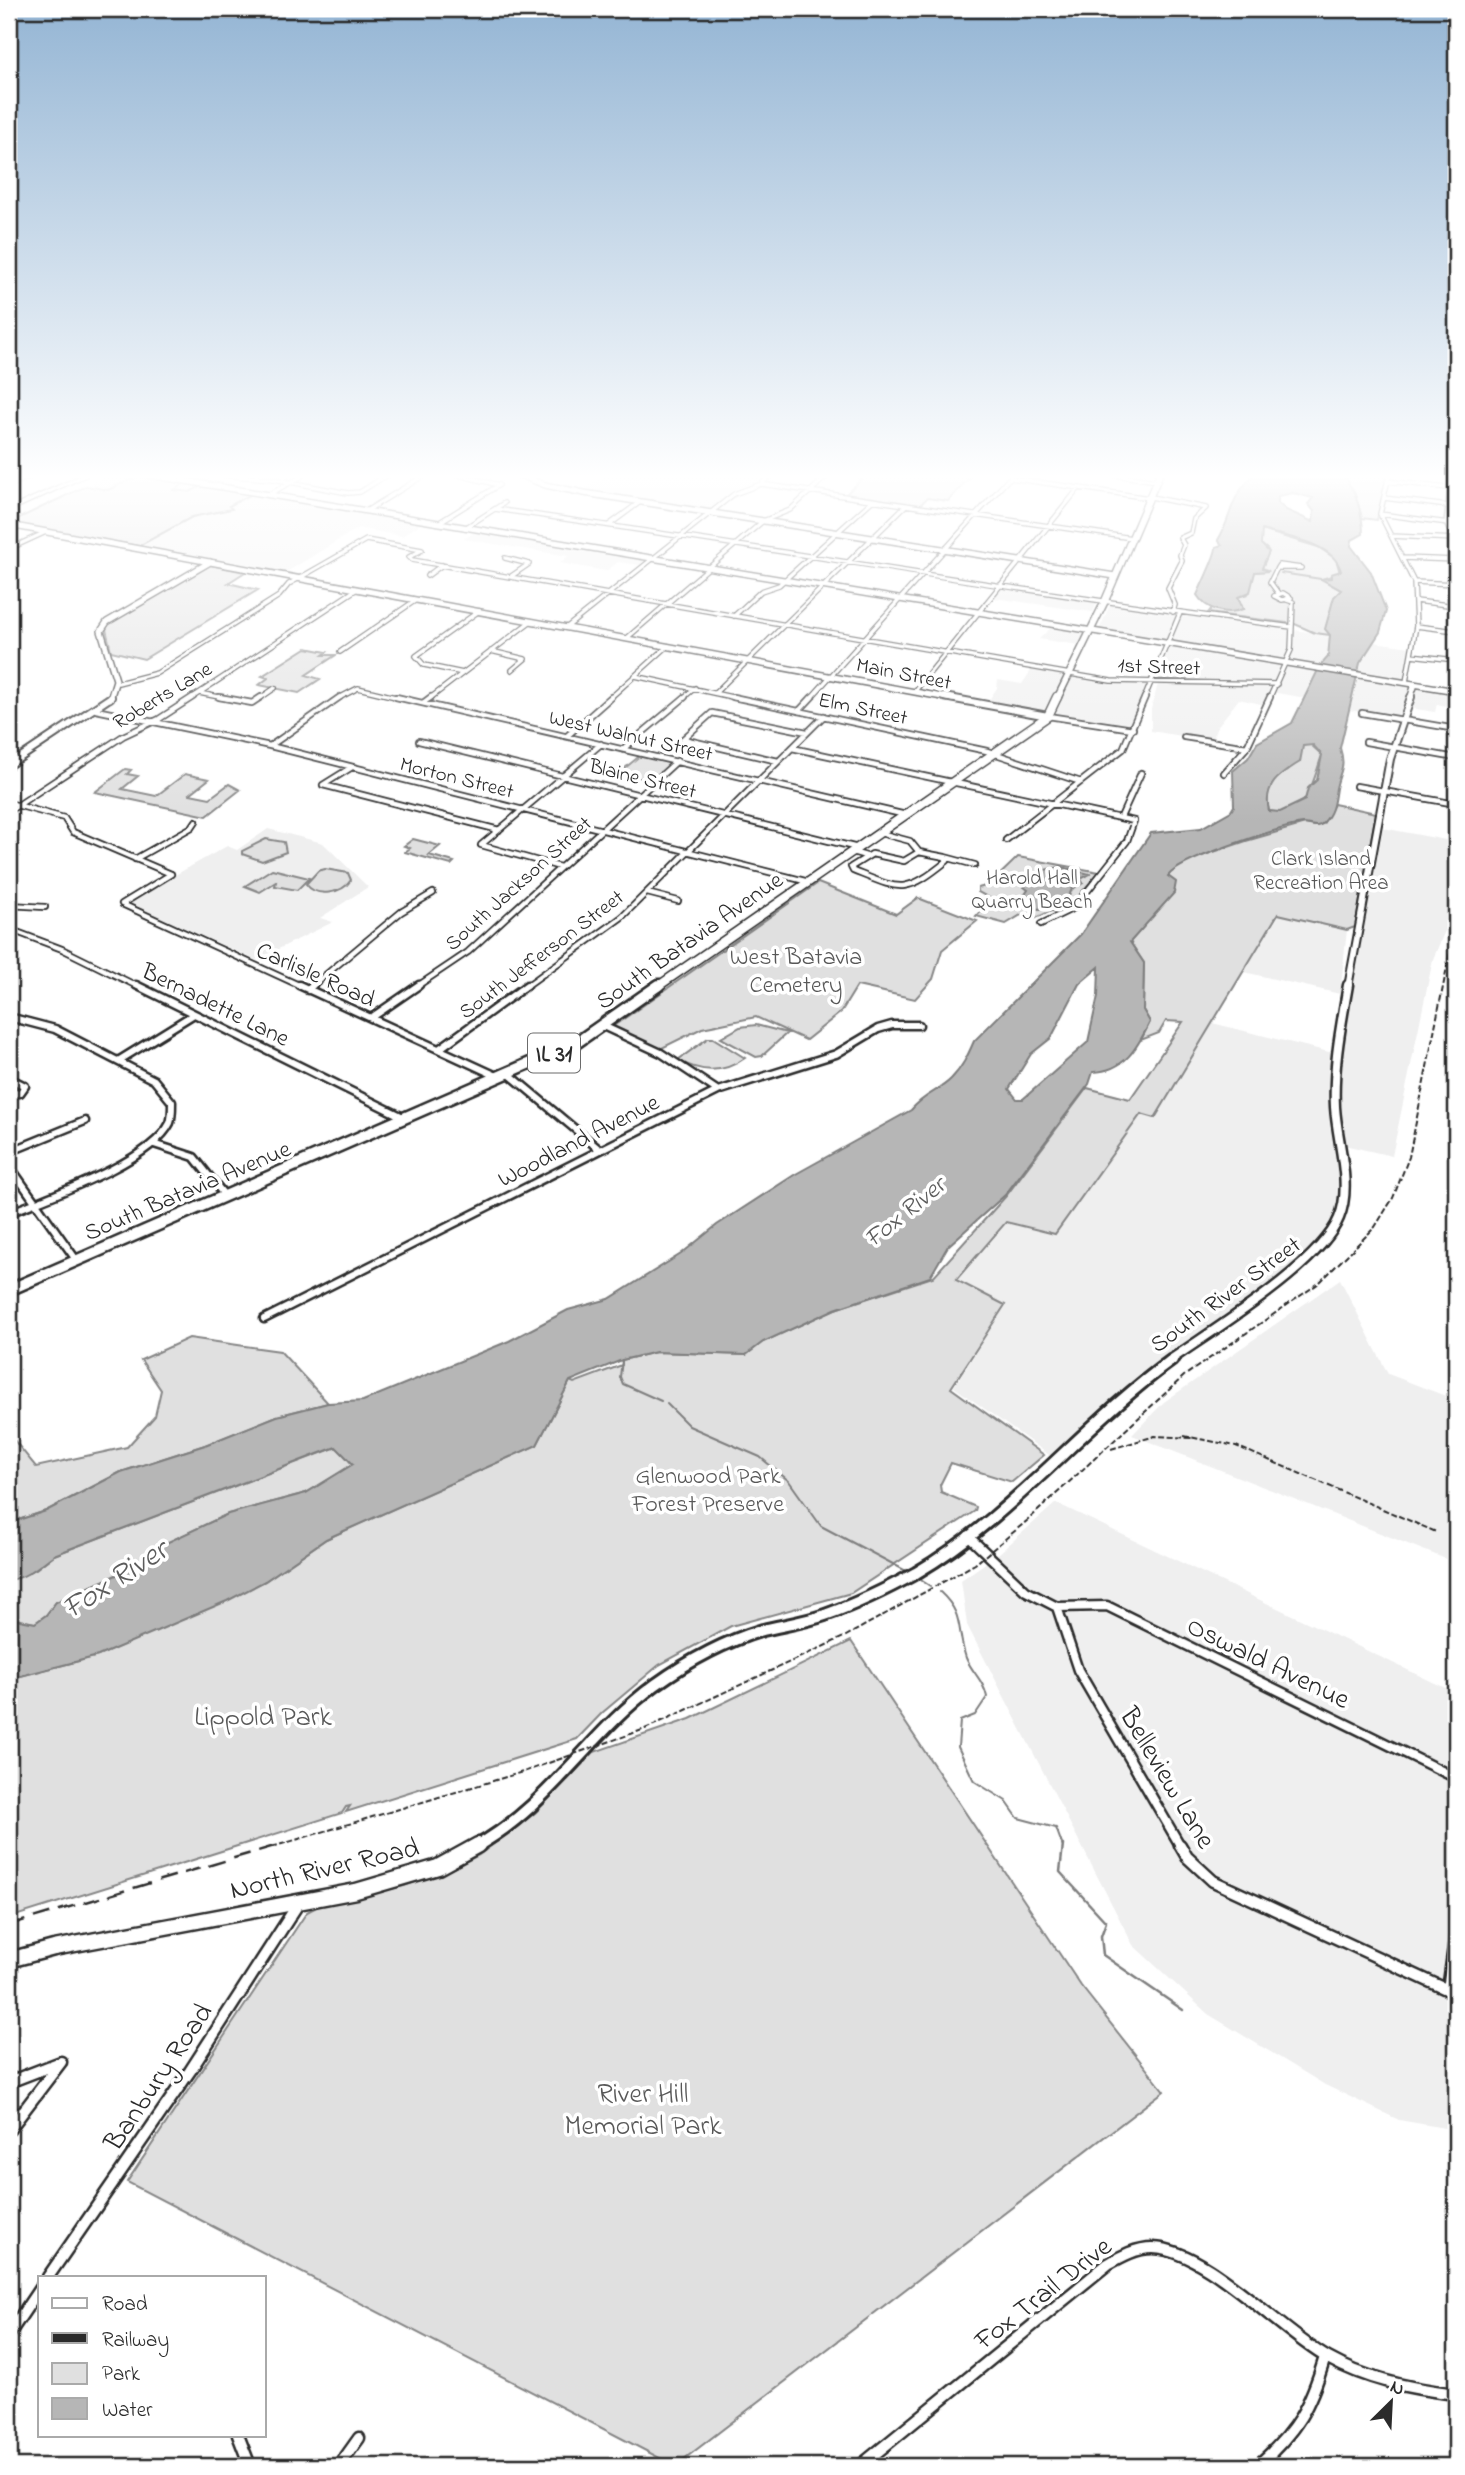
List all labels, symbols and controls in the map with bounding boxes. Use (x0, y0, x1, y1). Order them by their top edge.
street label: Main Street (853, 651, 954, 699)
street label: 1st Street (1117, 652, 1201, 684)
street label: Roberts Lane (108, 655, 219, 738)
street label: Elm Street (815, 686, 910, 734)
street label: West Walnut Street (546, 704, 715, 770)
street label: Morton Street (396, 750, 517, 808)
street label: Blaine Street (585, 752, 699, 808)
street label: South Jackson Street (439, 810, 600, 959)
park label: Clark Island Recreation Area (1253, 845, 1389, 899)
street label: South Batavia Avenue (590, 864, 791, 1020)
park label: Harold Hall Quarry Beach (972, 864, 1092, 920)
street label: South Jefferson Street (454, 884, 631, 1028)
street label: Carlisle Road (250, 934, 381, 1018)
park label: West Batavia Cemetery (730, 941, 862, 1005)
street label: Bernadette Lane (134, 955, 295, 1057)
road number: IL 31 (528, 1034, 580, 1072)
street label: Woodland Avenue (492, 1086, 666, 1198)
street label: South Batavia Avenue (79, 1133, 297, 1252)
water label: Fox River (857, 1167, 957, 1258)
street label: South River Street (1144, 1229, 1309, 1363)
park label: Glenwood Park Forest Preserve (631, 1460, 784, 1523)
water label: Fox River (54, 1527, 182, 1633)
street label: Oswald Avenue (1179, 1607, 1357, 1722)
park label: Lippold Park (194, 1698, 333, 1739)
street label: Belleview Lane (1107, 1699, 1225, 1858)
street label: North River Road (226, 1829, 424, 1912)
street label: Banbury Road (95, 1996, 225, 2161)
park label: River Hill Memorial Park (565, 2075, 722, 2148)
street label: Fox Trail Drive (966, 2228, 1122, 2362)
legend (38, 2276, 266, 2436)
text: Road (102, 2290, 148, 2320)
text: Railway (102, 2326, 169, 2358)
text: Park (102, 2360, 141, 2390)
north arrow (1356, 2366, 1426, 2436)
text: N (1386, 2374, 1408, 2404)
text: Water (102, 2396, 153, 2426)

